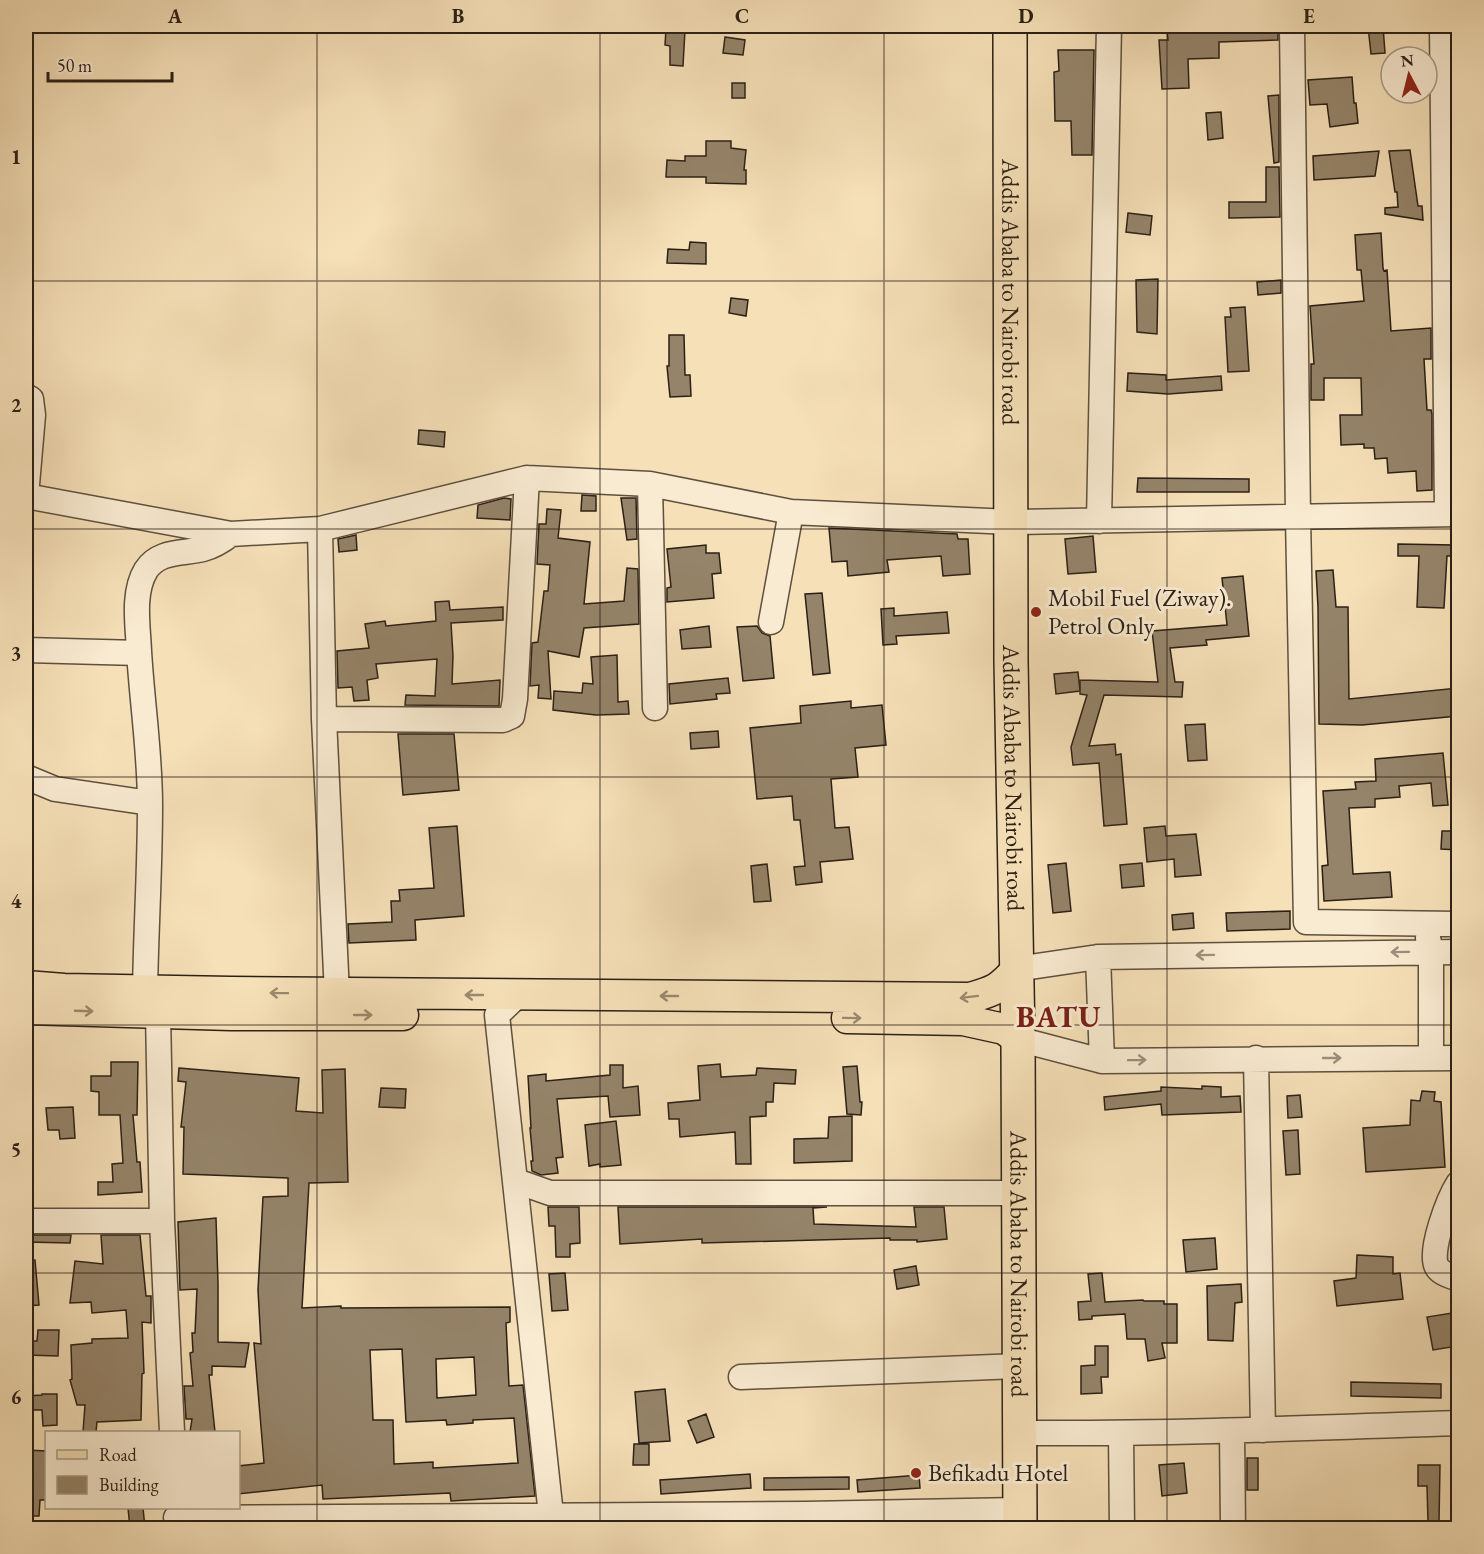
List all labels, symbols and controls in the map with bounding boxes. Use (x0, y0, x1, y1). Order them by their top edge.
text: A (167, 3, 183, 29)
text: B (452, 3, 464, 29)
text: C (735, 3, 749, 29)
text: D (1018, 3, 1034, 29)
text: E (1303, 3, 1315, 29)
scale bar (48, 45, 172, 83)
north arrow (1379, 45, 1439, 105)
text: N (1400, 49, 1415, 72)
text: 50 m (57, 54, 92, 77)
text: 1 (11, 144, 21, 170)
street label: Addis Ababa to Nairobi road (995, 158, 1027, 426)
text: 2 (11, 392, 22, 418)
place label: Mobil Fuel (Ziway). Petrol Only (1048, 582, 1232, 641)
marker: Mobil Fuel (Ziway). Petrol Only (1029, 605, 1043, 619)
text: 3 (11, 640, 21, 666)
street label: Addis Ababa to Nairobi road (996, 644, 1032, 912)
text: 4 (11, 888, 22, 914)
one-way arrow (1391, 946, 1411, 958)
one-way arrow (1196, 949, 1216, 961)
one-way arrow (269, 987, 289, 999)
one-way arrow (464, 989, 484, 1001)
one-way arrow (659, 990, 679, 1002)
one-way arrow (959, 992, 979, 1003)
district label: BATU (1016, 997, 1102, 1036)
one-way arrow (73, 1006, 93, 1017)
one-way arrow (352, 1009, 372, 1021)
one-way arrow (841, 1012, 861, 1024)
one-way arrow (1321, 1052, 1341, 1064)
one-way arrow (1126, 1054, 1146, 1066)
street label: Addis Ababa to Nairobi road (1003, 1130, 1035, 1398)
text: 5 (11, 1136, 21, 1162)
text: 6 (11, 1384, 22, 1410)
legend (45, 1431, 240, 1509)
text: Road (99, 1443, 138, 1466)
place label: Befikadu Hotel (928, 1457, 1069, 1488)
marker: Befikadu Hotel (909, 1466, 923, 1480)
text: Building (99, 1473, 159, 1496)

